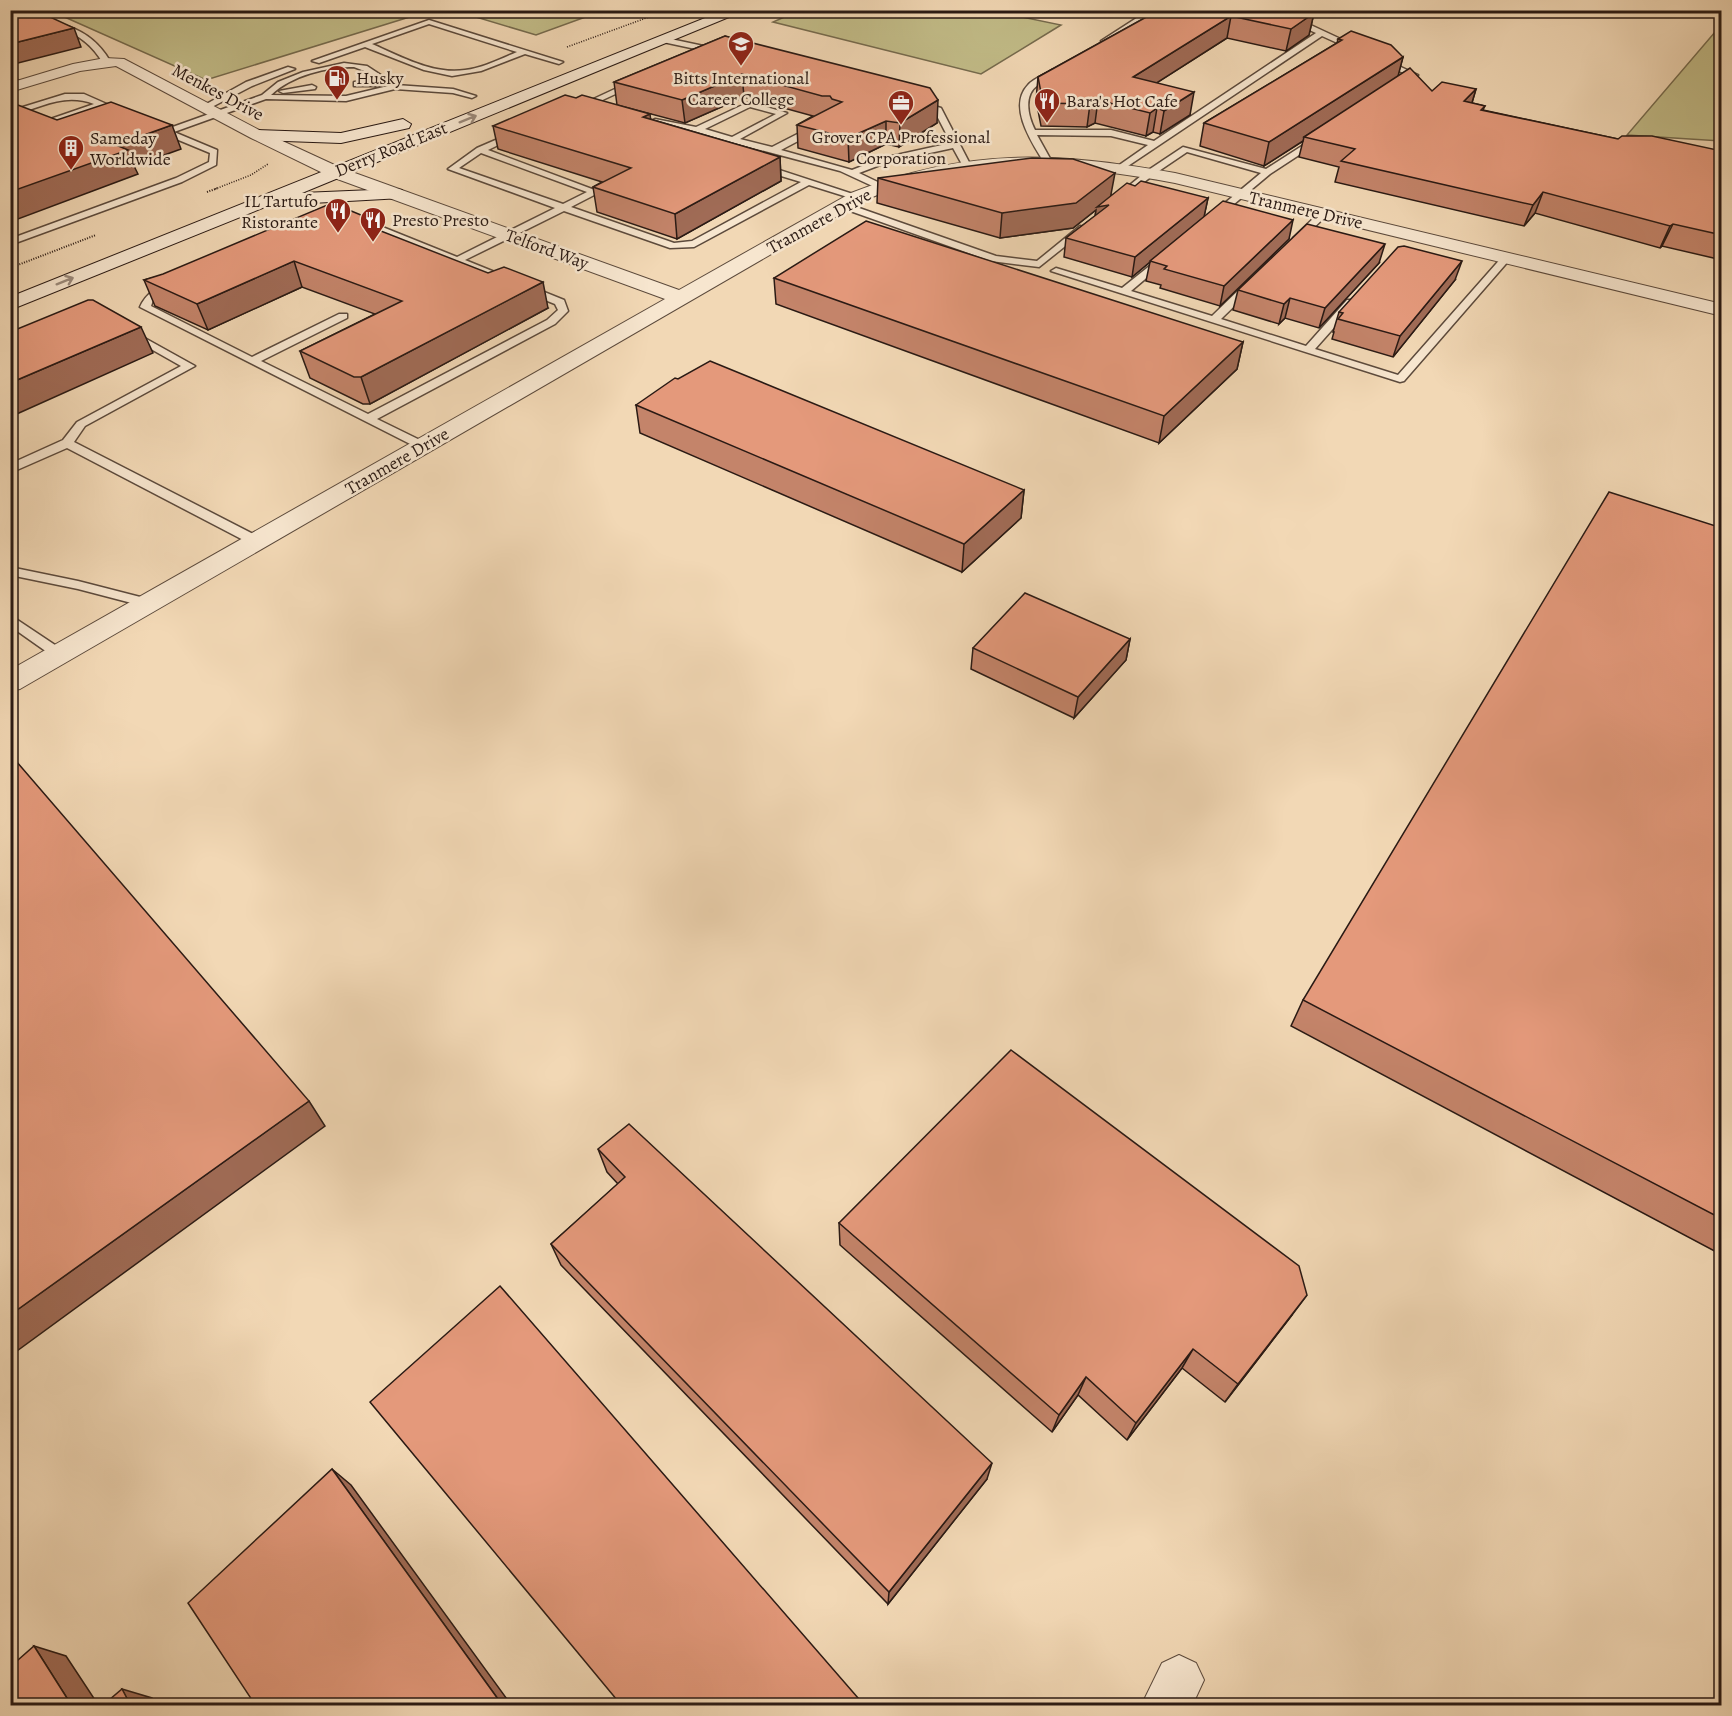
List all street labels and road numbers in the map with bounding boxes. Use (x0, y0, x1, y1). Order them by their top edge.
street label: Menkes Drive (168, 58, 268, 126)
street label: Derry Road East (331, 116, 451, 182)
street label: Tranmere Drive (762, 182, 876, 260)
street label: Tranmere Drive (1247, 185, 1365, 235)
street label: Telford Way (502, 223, 593, 276)
street label: Tranmere Drive (341, 422, 453, 500)

